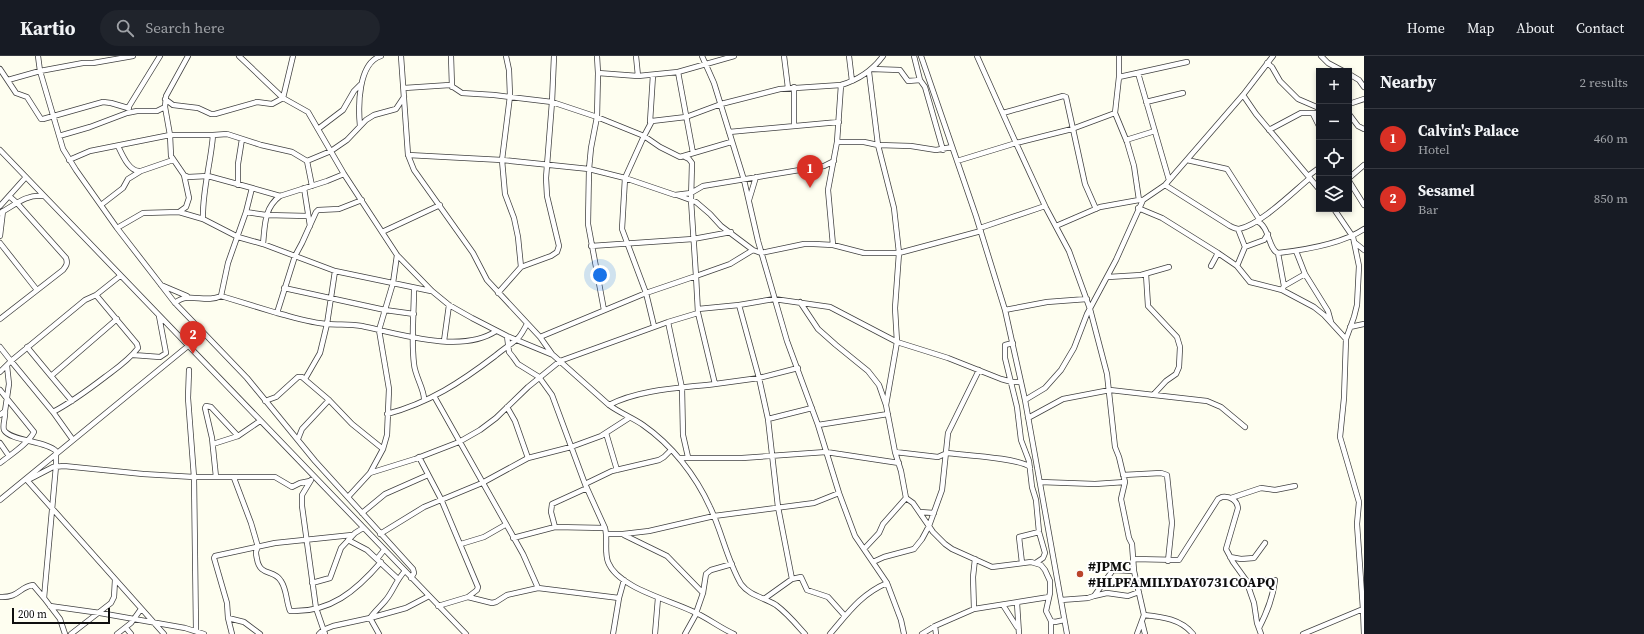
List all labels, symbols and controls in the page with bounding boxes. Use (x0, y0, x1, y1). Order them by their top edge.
search box (100, 10, 380, 46)
text: Kartio (20, 15, 76, 41)
icon: search (114, 17, 136, 39)
text: Search here (146, 17, 225, 38)
text: Home (1407, 18, 1445, 38)
text: Map (1467, 18, 1494, 38)
text: About (1516, 18, 1554, 38)
text: Contact (1576, 18, 1624, 38)
map controls (1316, 68, 1352, 212)
button: + (1316, 68, 1352, 104)
text: Nearby (1380, 70, 1436, 94)
text: 2 results (1580, 74, 1628, 91)
button: − (1316, 104, 1352, 140)
text: Calvin's Palace (1418, 120, 1519, 141)
text: 1 (1389, 130, 1397, 147)
text: 460 m (1594, 130, 1628, 147)
button: locate (1316, 140, 1352, 176)
text: Hotel (1418, 141, 1450, 158)
pin: 1 (797, 155, 823, 188)
button: layers (1316, 176, 1352, 212)
text: Sesamel (1418, 180, 1475, 201)
text: 2 (1389, 190, 1397, 207)
text: 850 m (1594, 190, 1628, 207)
text: Bar (1418, 201, 1438, 218)
your location (590, 265, 610, 285)
pin: 2 (180, 321, 206, 354)
place label: #JPMC #HLPFAMILYDAY0731COAPQ (1088, 556, 1275, 592)
marker: #JPMC #HLPFAMILYDAY0731COAPQ (1075, 569, 1085, 579)
scale bar (12, 606, 110, 625)
text: 200 m (18, 607, 47, 622)

